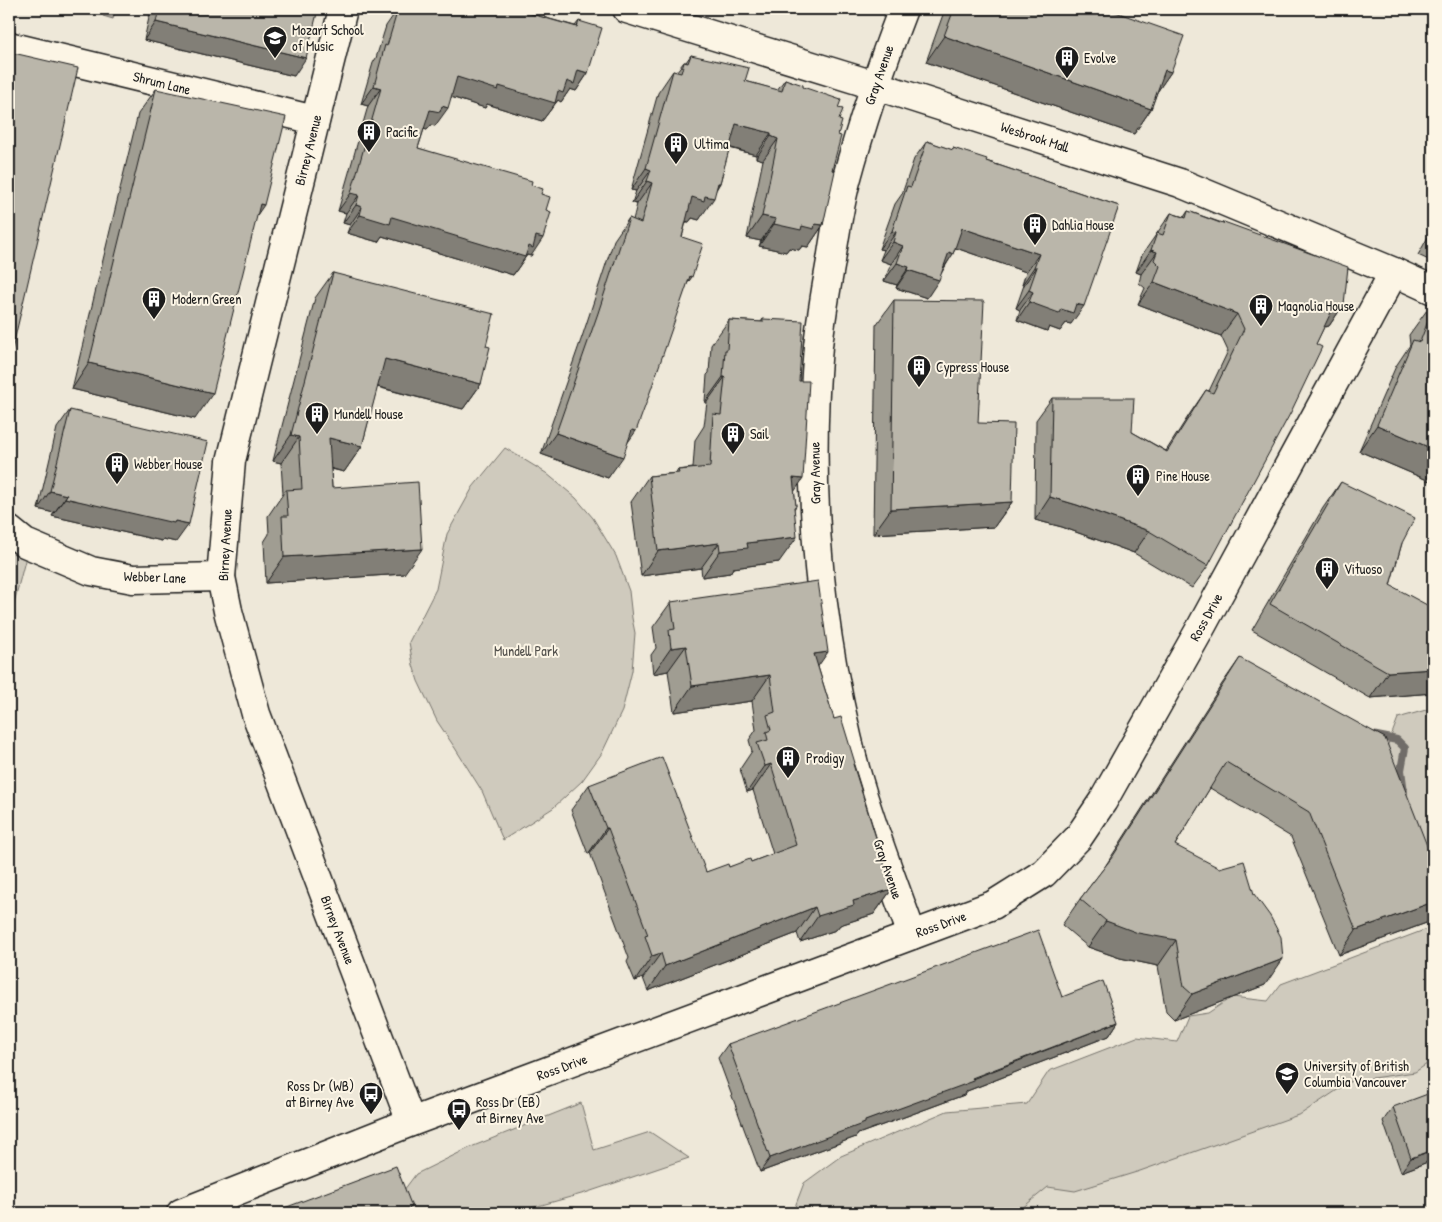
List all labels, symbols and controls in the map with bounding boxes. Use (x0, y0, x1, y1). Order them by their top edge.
place label: Mozart School of Music (292, 20, 364, 55)
school or university icon: Mozart School of Music (262, 25, 288, 59)
street label: Gray Avenue (859, 42, 899, 108)
building icon: Evolve (1054, 45, 1080, 79)
place label: Evolve (1084, 48, 1117, 67)
street label: Shrum Lane (131, 66, 193, 99)
street label: Birney Avenue (290, 112, 327, 187)
street label: Wesbrook Mall (998, 117, 1073, 157)
building icon: Pacific (356, 119, 382, 153)
place label: Pacific (386, 122, 418, 141)
building icon: Ultima (663, 131, 689, 165)
place label: Ultima (694, 134, 729, 153)
building icon: Dahlia House (1022, 212, 1048, 246)
place label: Dahlia House (1052, 215, 1115, 234)
building icon: Modern Green (141, 286, 167, 320)
place label: Modern Green (172, 289, 242, 308)
building icon: Magnolia House (1248, 293, 1274, 327)
place label: Magnolia House (1278, 296, 1355, 316)
building icon: Cypress House (906, 354, 932, 388)
place label: Cypress House (936, 357, 1010, 377)
building icon: Mundell House (304, 401, 330, 435)
place label: Mundell House (334, 404, 404, 423)
building icon: Sail (720, 421, 746, 455)
place label: Sail (750, 424, 769, 443)
street label: Gray Avenue (804, 441, 826, 504)
building icon: Webber House (104, 451, 130, 485)
place label: Webber House (134, 454, 203, 473)
building icon: Pine House (1125, 463, 1151, 497)
place label: Pine House (1156, 466, 1210, 485)
street label: Birney Avenue (213, 508, 237, 582)
building icon: Vituoso (1314, 556, 1340, 590)
place label: Vituoso (1344, 559, 1382, 578)
street label: Webber Lane (123, 566, 187, 587)
street label: Ross Drive (1185, 589, 1227, 644)
park label: Mundell Park (494, 641, 558, 660)
building icon: Prodigy (775, 745, 801, 779)
place label: Prodigy (806, 748, 845, 768)
street label: Gray Avenue (868, 836, 908, 902)
street label: Birney Avenue (316, 893, 360, 968)
street label: Ross Drive (913, 906, 969, 941)
street label: Ross Drive (534, 1049, 590, 1084)
place label: University of British Columbia Vancouver (1304, 1056, 1409, 1091)
school or university icon: University of British Columbia Vancouver (1274, 1061, 1300, 1095)
place label: Ross Dr (WB) at Birney Ave (286, 1076, 354, 1112)
bus stop icon: Ross Dr (WB) at Birney Ave (358, 1081, 384, 1115)
place label: Ross Dr (EB) at Birney Ave (476, 1092, 545, 1128)
bus stop icon: Ross Dr (EB) at Birney Ave (446, 1097, 472, 1131)

